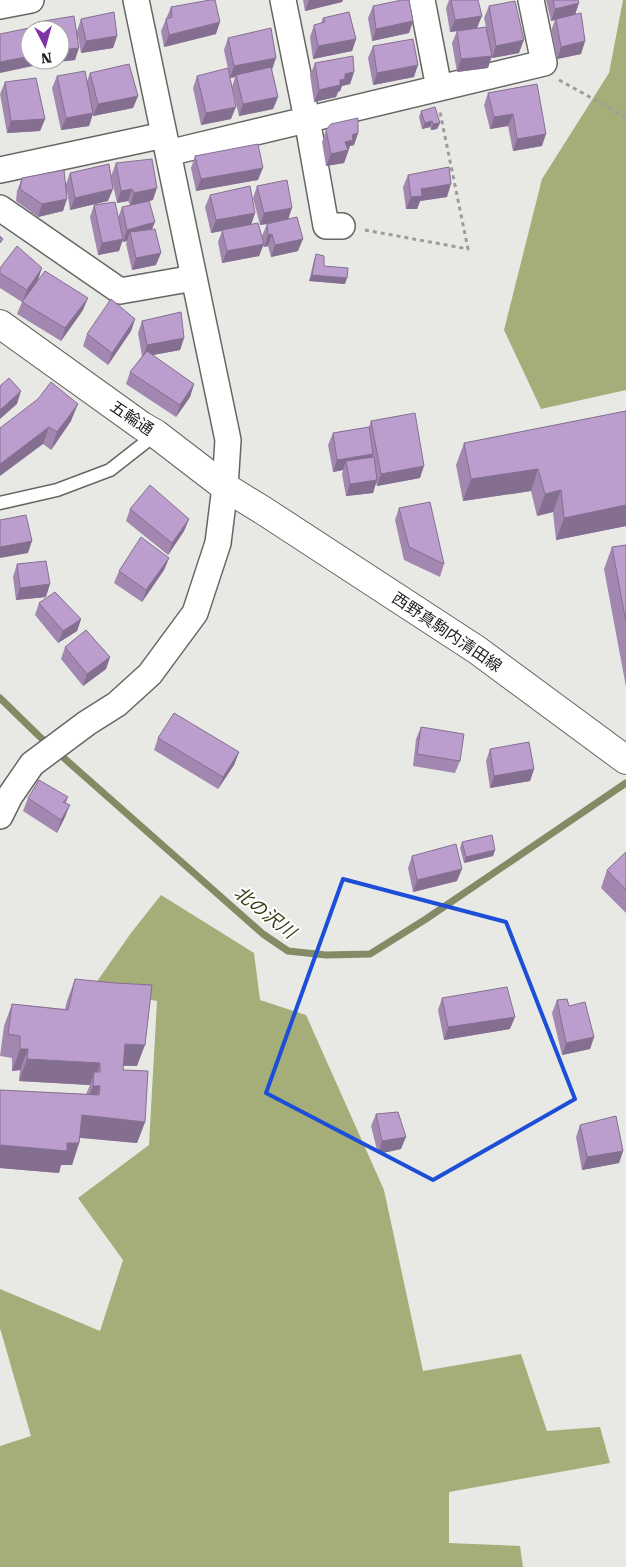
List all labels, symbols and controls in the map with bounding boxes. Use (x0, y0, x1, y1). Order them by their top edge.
north arrow (20, 20, 70, 70)
text: N (40, 49, 53, 66)
street label: 五輪通 (107, 397, 157, 439)
street label: 西野真駒内清田線 (389, 588, 505, 676)
water label: 北の沢川 (230, 882, 301, 944)

